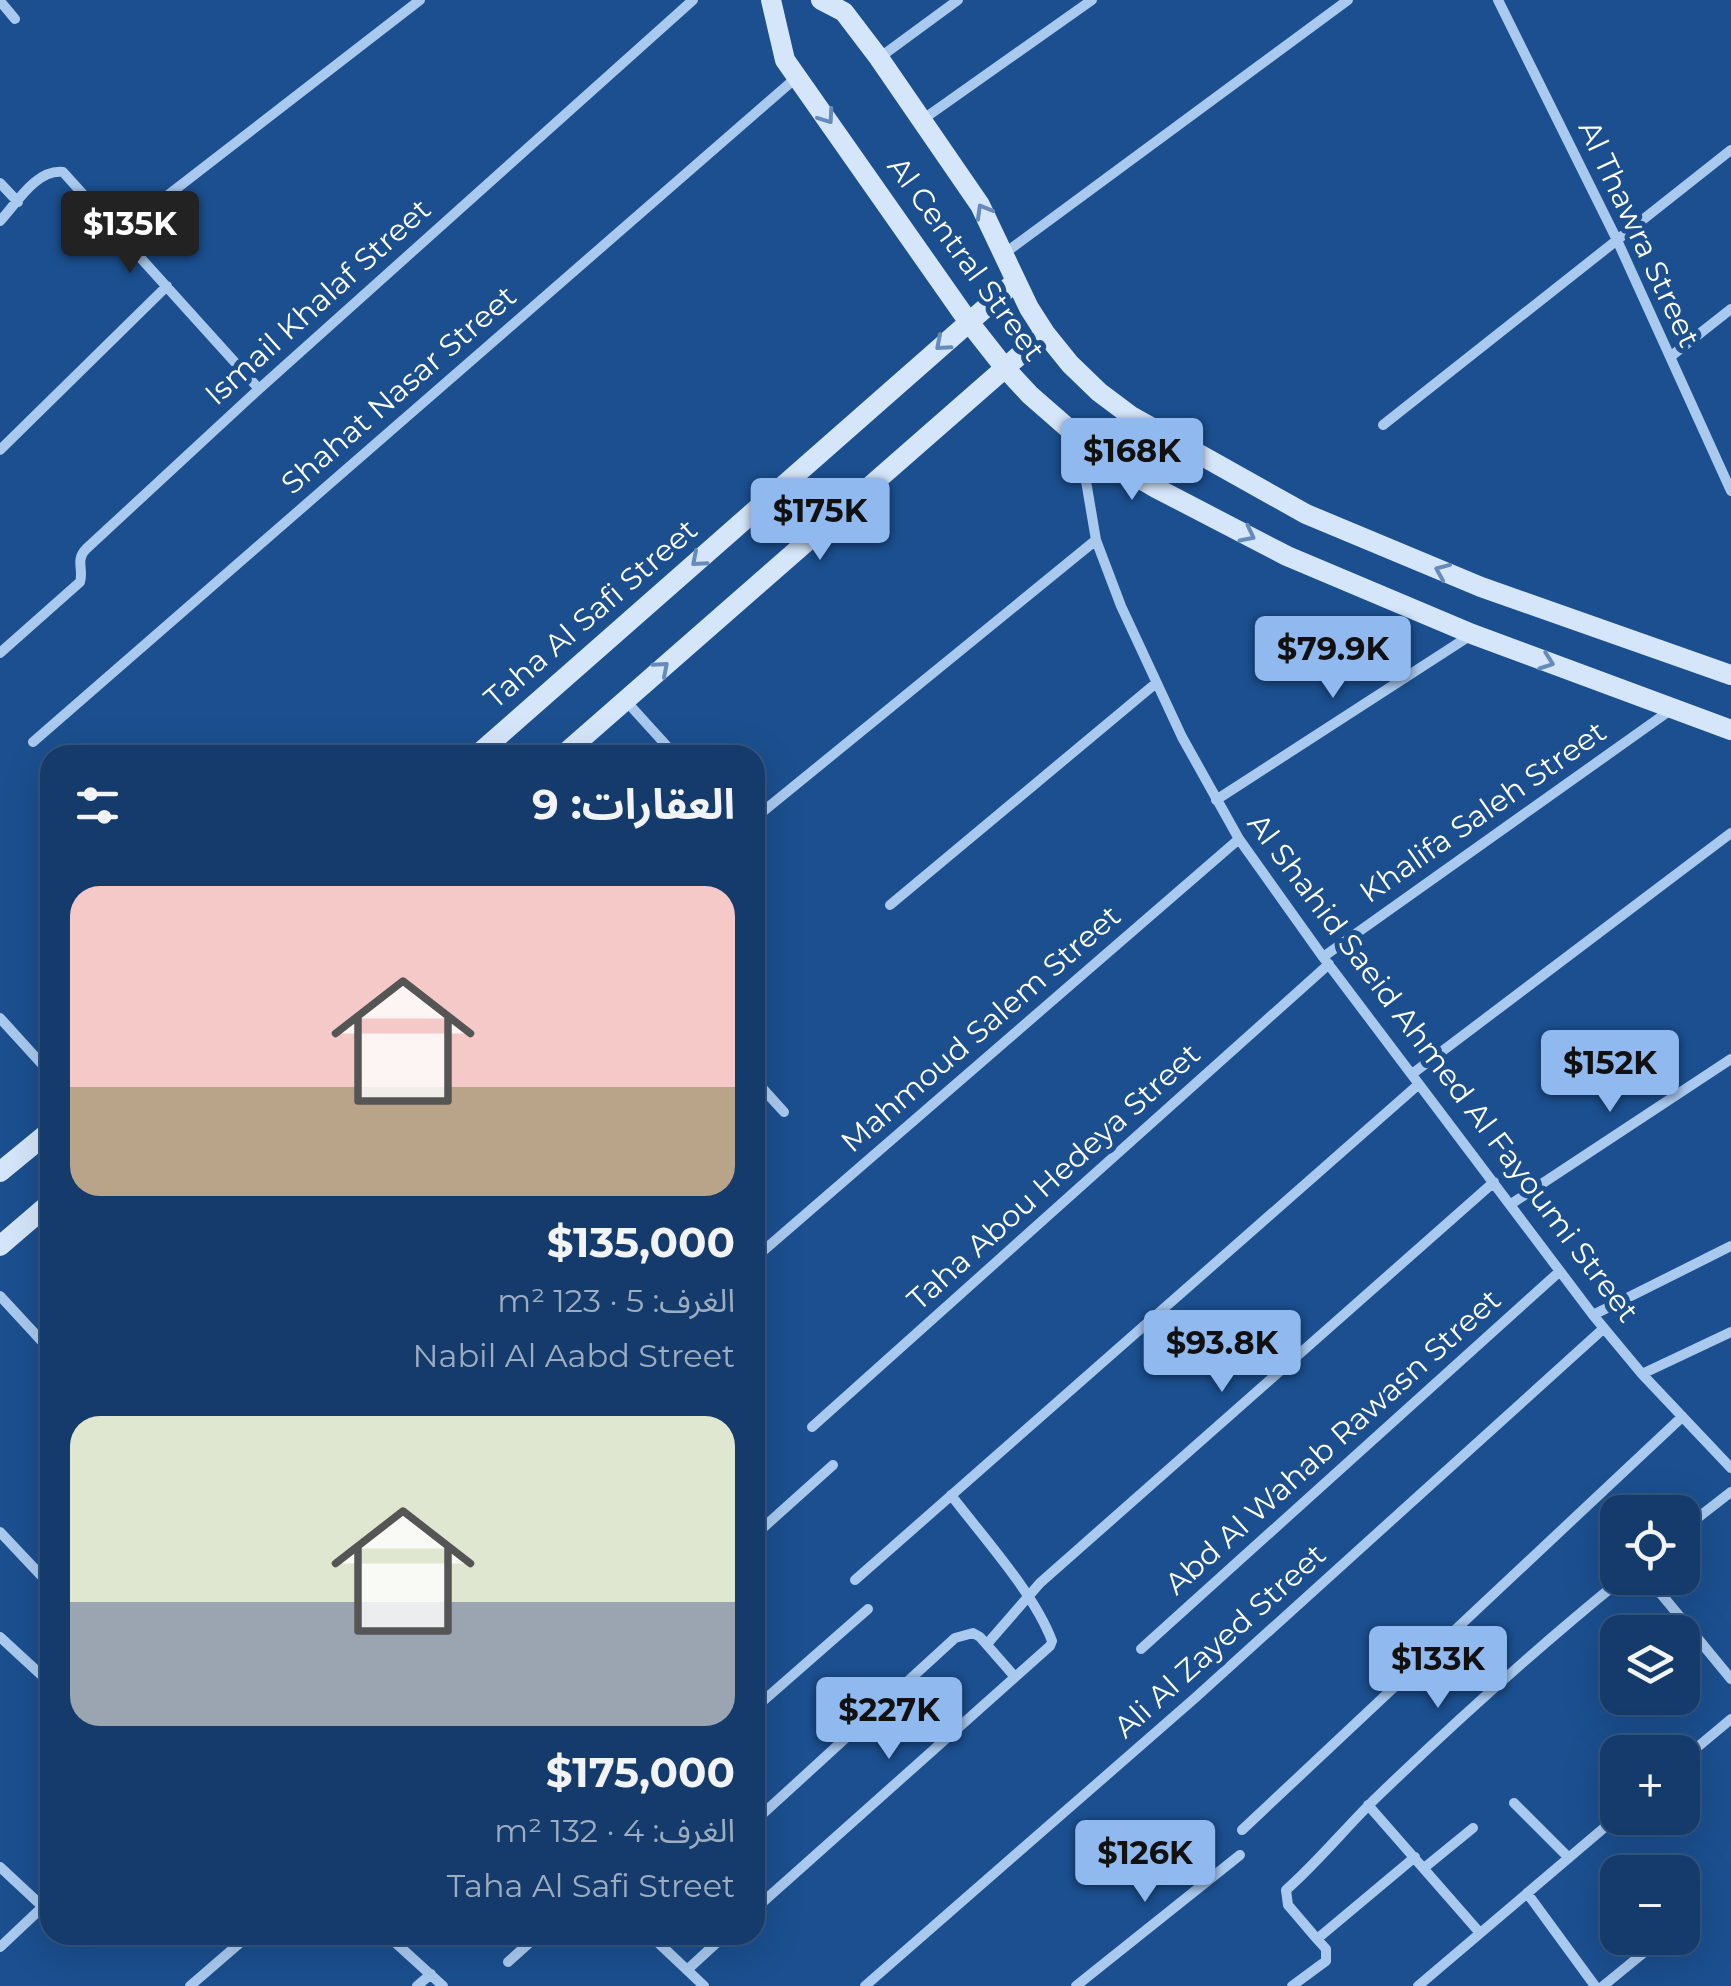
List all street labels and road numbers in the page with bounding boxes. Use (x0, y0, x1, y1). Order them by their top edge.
street label: Al Thawra Street (1571, 115, 1708, 353)
street label: Al Central Street (880, 149, 1053, 368)
street label: Ismail Khalaf Street (197, 191, 438, 413)
street label: Shahat Nasar Street (274, 277, 524, 502)
street label: Taha Al Safi Street (477, 511, 705, 716)
street label: Khalifa Saleh Street (1352, 713, 1613, 911)
street label: Al Shahid Saeid Ahmed Al Fayoumi Street (1240, 806, 1647, 1329)
street label: Mahmoud Salem Street (833, 897, 1128, 1160)
street label: Taha Abou Hedeya Street (900, 1035, 1208, 1318)
street label: Abd Al Wahab Rawasn Street (1157, 1281, 1508, 1602)
street label: Ali Al Zayed Street (1106, 1536, 1333, 1746)

